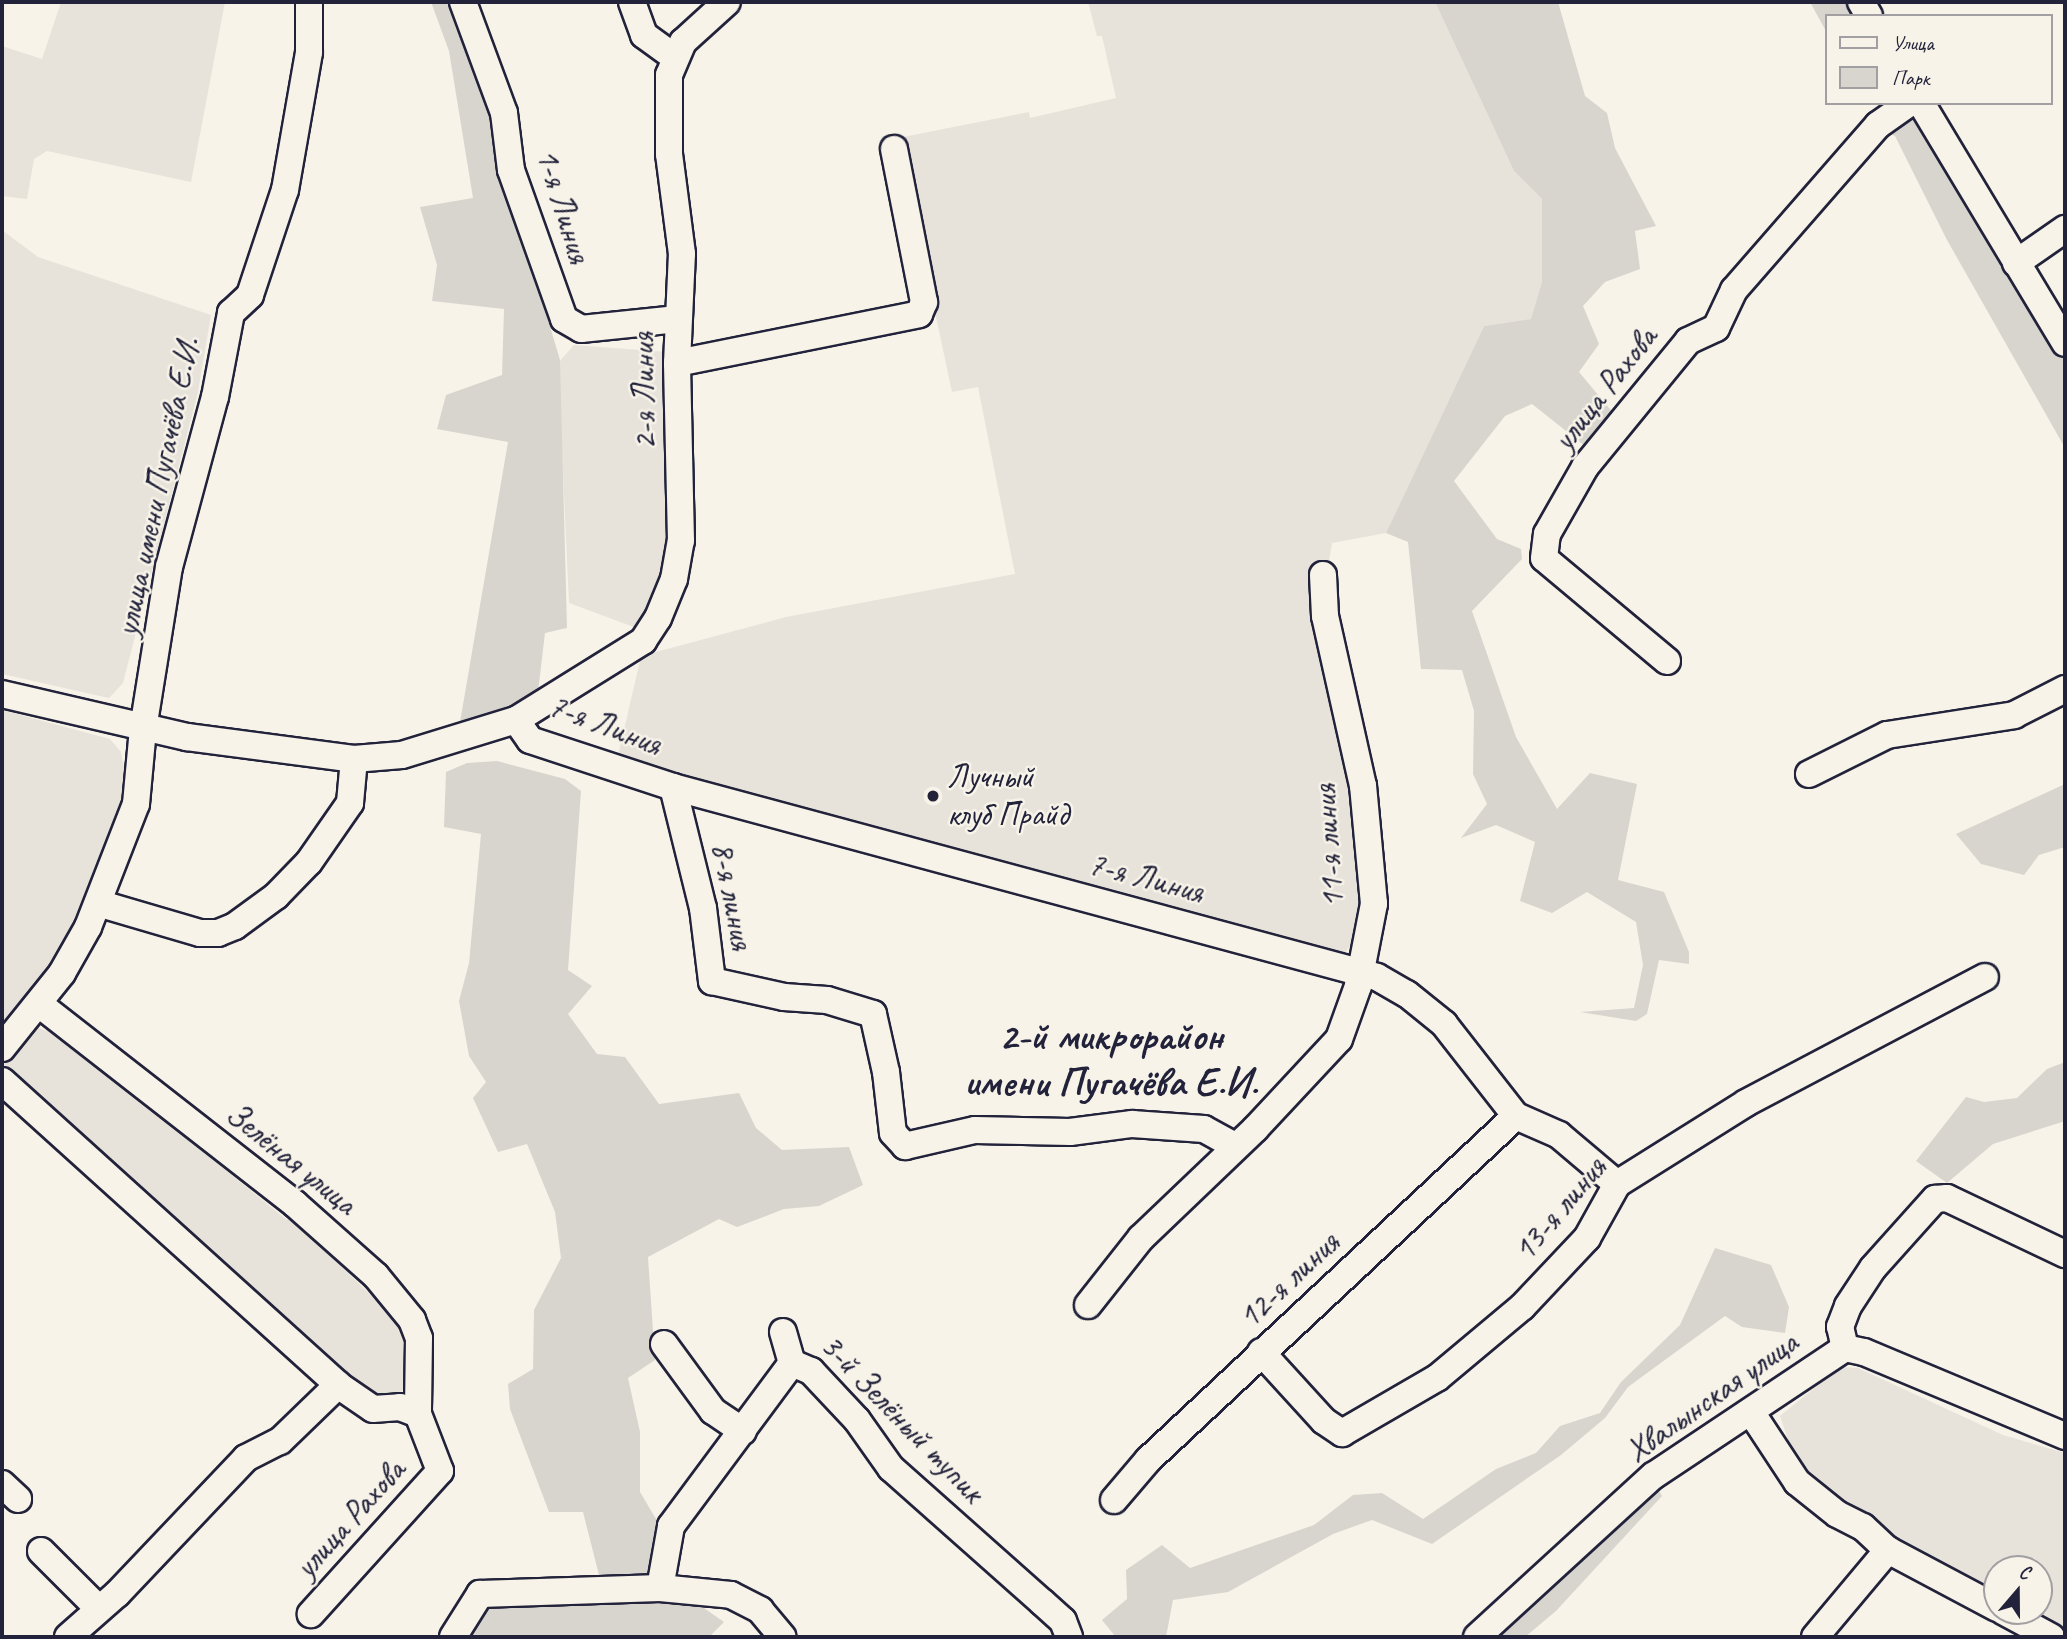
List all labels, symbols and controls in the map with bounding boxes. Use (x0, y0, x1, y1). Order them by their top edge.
legend (1826, 14, 2053, 105)
text: Улица (1892, 30, 1934, 56)
text: Парк (1892, 65, 1929, 91)
street label: 1-я Линия (527, 144, 599, 268)
street label: улица Рахова (1545, 319, 1665, 459)
street label: 2-я Линия (623, 332, 665, 450)
street label: улица имени Пугачёва Е.И. (107, 334, 209, 640)
street label: 7-я Линия (543, 685, 667, 765)
place label: Лучный клуб Прайд (947, 757, 1070, 835)
street label: 11-я линия (1305, 783, 1353, 909)
marker: Лучный клуб Прайд (925, 788, 941, 804)
street label: 8-я линия (702, 839, 762, 953)
street label: 7-я Линия (1084, 844, 1208, 912)
district label: 2-й микрорайон имени Пугачёва Е.И. (963, 1012, 1259, 1106)
street label: Зелёная улица (216, 1093, 366, 1225)
street label: 13-я линия (1505, 1149, 1615, 1269)
street label: 12-я линия (1230, 1223, 1348, 1337)
street label: Хвалынская улица (1617, 1323, 1807, 1471)
street label: 3-й Зелёный тупик (812, 1326, 992, 1512)
street label: улица Рахова (287, 1452, 413, 1586)
north arrow (1983, 1555, 2053, 1625)
text: С (2016, 1559, 2033, 1585)

